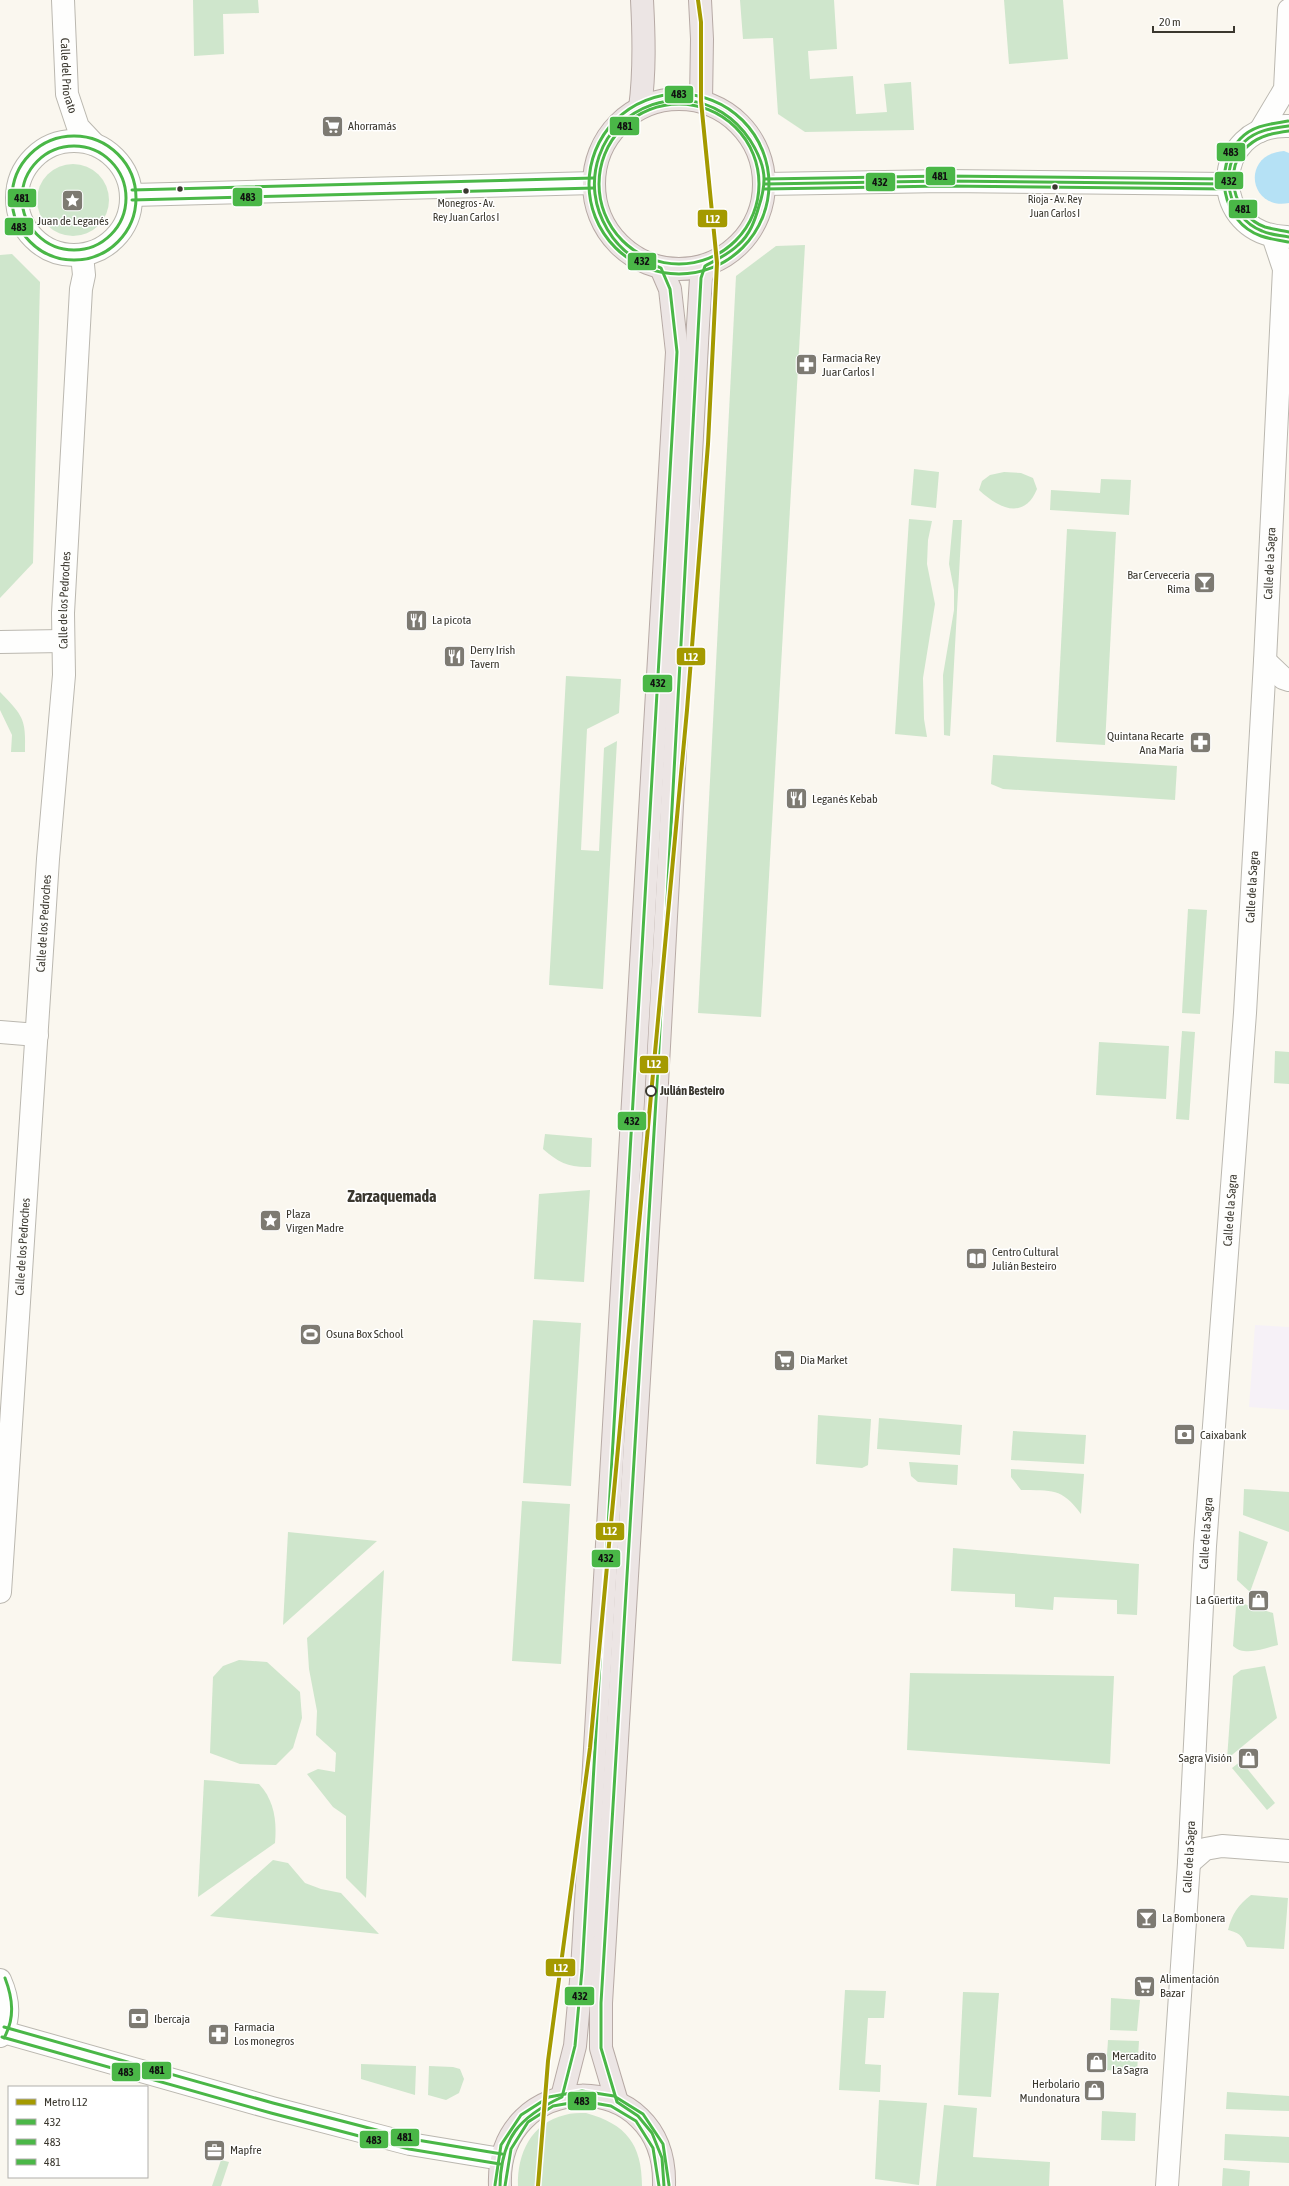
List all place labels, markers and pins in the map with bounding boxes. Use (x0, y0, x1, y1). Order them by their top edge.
supermarket icon: Ahorramás (319, 113, 345, 139)
place label: Ahorramás (348, 119, 396, 133)
marker: Rioja - Av. Rey Juan Carlos I (1050, 182, 1060, 192)
unlabelled marker (175, 184, 185, 194)
marker: Monegros - Av. Rey Juan Carlos I (461, 186, 471, 196)
place icon: Juan de Leganés (60, 187, 86, 213)
place label: Rioja - Av. Rey Juan Carlos I (1028, 193, 1083, 219)
place label: Monegros - Av. Rey Juan Carlos I (433, 197, 499, 223)
place label: Juan de Leganés (37, 214, 109, 228)
place label: Farmacia Rey Juar Carlos I (822, 351, 881, 379)
pharmacy icon: Farmacia Rey Juar Carlos I (794, 352, 820, 378)
place label: Bar Cerveceria Rima (1127, 568, 1190, 596)
bar icon: Bar Cerveceria Rima (1192, 569, 1218, 595)
restaurant icon: La picota (403, 607, 429, 633)
place label: La picota (432, 613, 471, 627)
place label: Derry Irish Tavern (470, 643, 515, 671)
restaurant icon: Derry Irish Tavern (441, 644, 467, 670)
place label: Quintana Recarte Ana María (1107, 729, 1184, 757)
pharmacy icon: Quintana Recarte Ana María (1187, 730, 1213, 756)
restaurant icon: Leganés Kebab (783, 786, 809, 812)
place label: Leganés Kebab (812, 792, 878, 806)
place label: Julián Besteiro (659, 1084, 725, 1098)
marker: Julián Besteiro (645, 1085, 657, 1097)
place label: Plaza Virgen Madre (286, 1207, 344, 1235)
place icon: Plaza Virgen Madre (258, 1208, 284, 1234)
place label: Centro Cultural Julián Besteiro (992, 1245, 1059, 1273)
library icon: Centro Cultural Julián Besteiro (964, 1246, 990, 1272)
sports icon: Osuna Box School (298, 1321, 324, 1347)
place label: Osuna Box School (326, 1327, 404, 1341)
supermarket icon: Dia Market (772, 1347, 798, 1373)
place label: Dia Market (800, 1353, 848, 1367)
bank icon: Caixabank (1171, 1422, 1197, 1448)
place label: Caixabank (1200, 1428, 1247, 1442)
shop icon: La Güertita (1246, 1587, 1272, 1613)
place label: La Güertita (1196, 1593, 1244, 1607)
shop icon: Sagra Visión (1235, 1745, 1261, 1771)
place label: Sagra Visión (1179, 1751, 1232, 1765)
bar icon: La Bombonera (1134, 1905, 1160, 1931)
place label: La Bombonera (1162, 1911, 1225, 1925)
place label: Alimentación Bazar (1160, 1972, 1219, 2000)
supermarket icon: Alimentación Bazar (1131, 1973, 1157, 1999)
bank icon: Ibercaja (125, 2006, 151, 2032)
place label: Ibercaja (154, 2012, 190, 2026)
place label: Farmacia Los monegros (234, 2020, 294, 2048)
pharmacy icon: Farmacia Los monegros (206, 2021, 232, 2047)
place label: Mercadito La Sagra (1112, 2049, 1157, 2077)
shop icon: Mercadito La Sagra (1083, 2050, 1109, 2076)
place label: Herbolario Mundonatura (1019, 2077, 1080, 2105)
shop icon: Herbolario Mundonatura (1082, 2078, 1108, 2104)
office icon: Mapfre (202, 2137, 228, 2163)
place label: Mapfre (230, 2143, 262, 2157)

